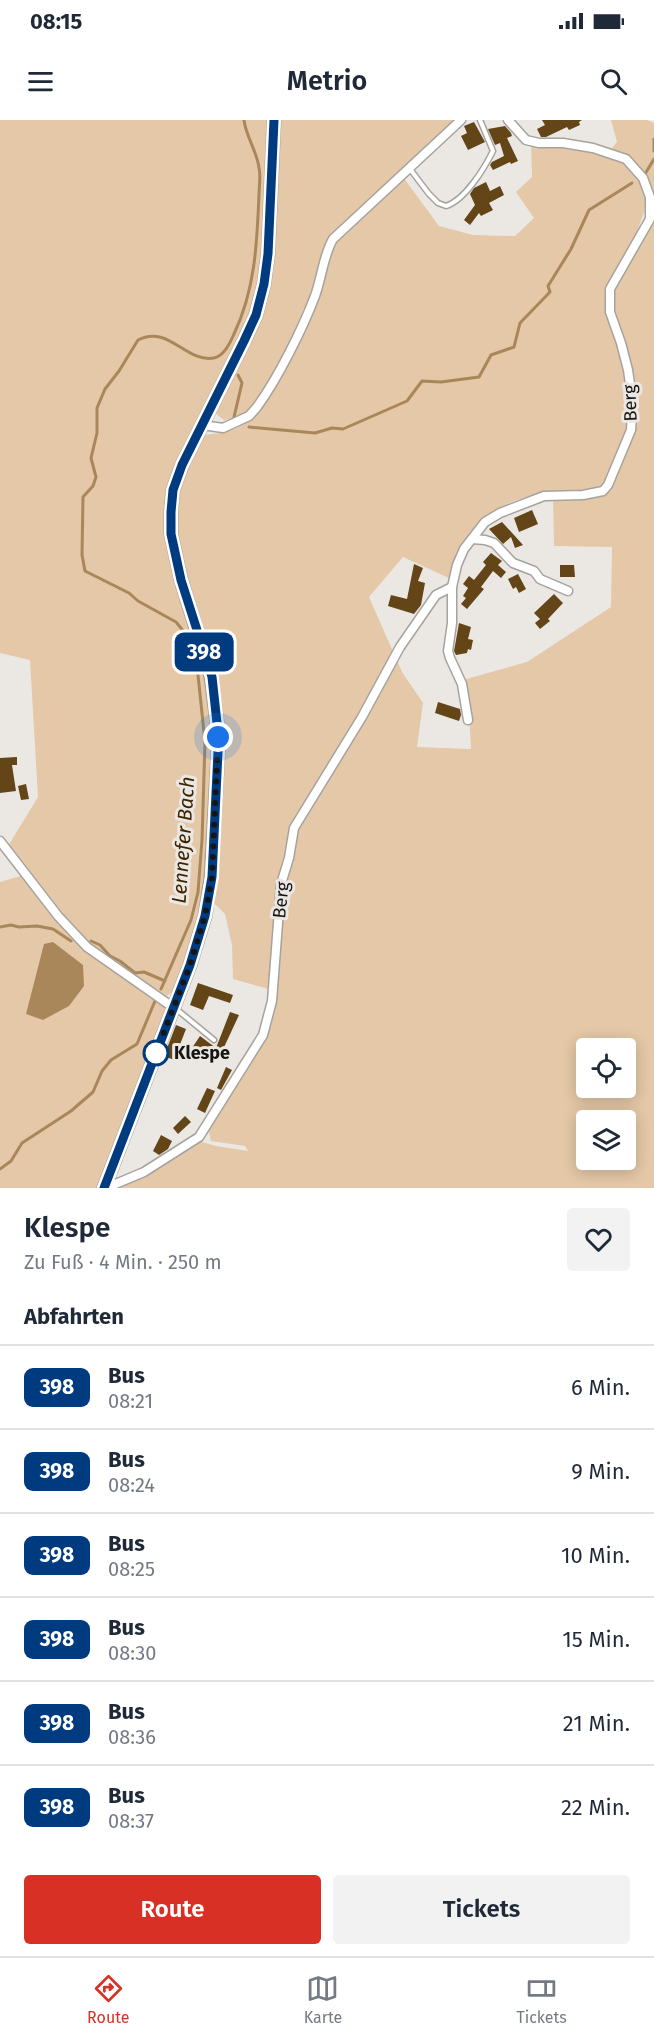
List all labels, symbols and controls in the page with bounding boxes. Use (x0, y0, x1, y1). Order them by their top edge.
text: 08:15 (30, 8, 82, 35)
icon: menu (24, 65, 57, 98)
text: Metrio (287, 65, 367, 97)
icon: search (597, 65, 630, 98)
street label: Berg (618, 384, 642, 422)
line badge: 398 (170, 632, 238, 672)
text: 398 (187, 639, 221, 665)
your location (203, 722, 233, 752)
water label: Lennefer Bach (167, 776, 199, 904)
street label: Berg (268, 880, 294, 919)
map controls (576, 1038, 636, 1170)
button: locate (576, 1038, 636, 1098)
marker: Klespe (143, 1040, 169, 1066)
place label: Klespe (174, 1042, 230, 1064)
button: layers (576, 1110, 636, 1170)
button: heart (567, 1208, 630, 1271)
text: Klespe (24, 1211, 111, 1244)
text: Zu Fuß · 4 Min. · 250 m (24, 1250, 222, 1274)
text: Abfahrten (24, 1303, 124, 1330)
text: Bus (108, 1362, 145, 1389)
text: 398 (40, 1374, 74, 1400)
text: 6 Min. (571, 1374, 630, 1401)
text: 08:21 (108, 1389, 153, 1413)
text: Bus (108, 1446, 145, 1473)
text: 398 (40, 1458, 74, 1484)
text: 9 Min. (571, 1458, 630, 1485)
text: 08:24 (108, 1473, 155, 1497)
text: Bus (108, 1530, 145, 1557)
text: 398 (40, 1542, 74, 1568)
text: 10 Min. (561, 1542, 630, 1569)
text: 08:25 (108, 1557, 155, 1581)
text: Bus (108, 1614, 145, 1641)
text: 398 (40, 1626, 74, 1652)
text: 15 Min. (562, 1626, 630, 1653)
text: 08:30 (108, 1641, 156, 1665)
text: Bus (108, 1698, 145, 1725)
text: 398 (40, 1710, 74, 1736)
text: 21 Min. (563, 1710, 630, 1737)
text: 08:36 (108, 1725, 156, 1749)
text: Bus (108, 1782, 145, 1809)
text: 398 (40, 1794, 74, 1820)
text: 22 Min. (561, 1794, 630, 1821)
text: 08:37 (108, 1809, 154, 1833)
button: Route (24, 1875, 321, 1944)
button: Tickets (333, 1875, 630, 1944)
tab: Route (87, 1972, 129, 2027)
tab: Karte (304, 1972, 342, 2027)
tab: Tickets (516, 1972, 567, 2027)

